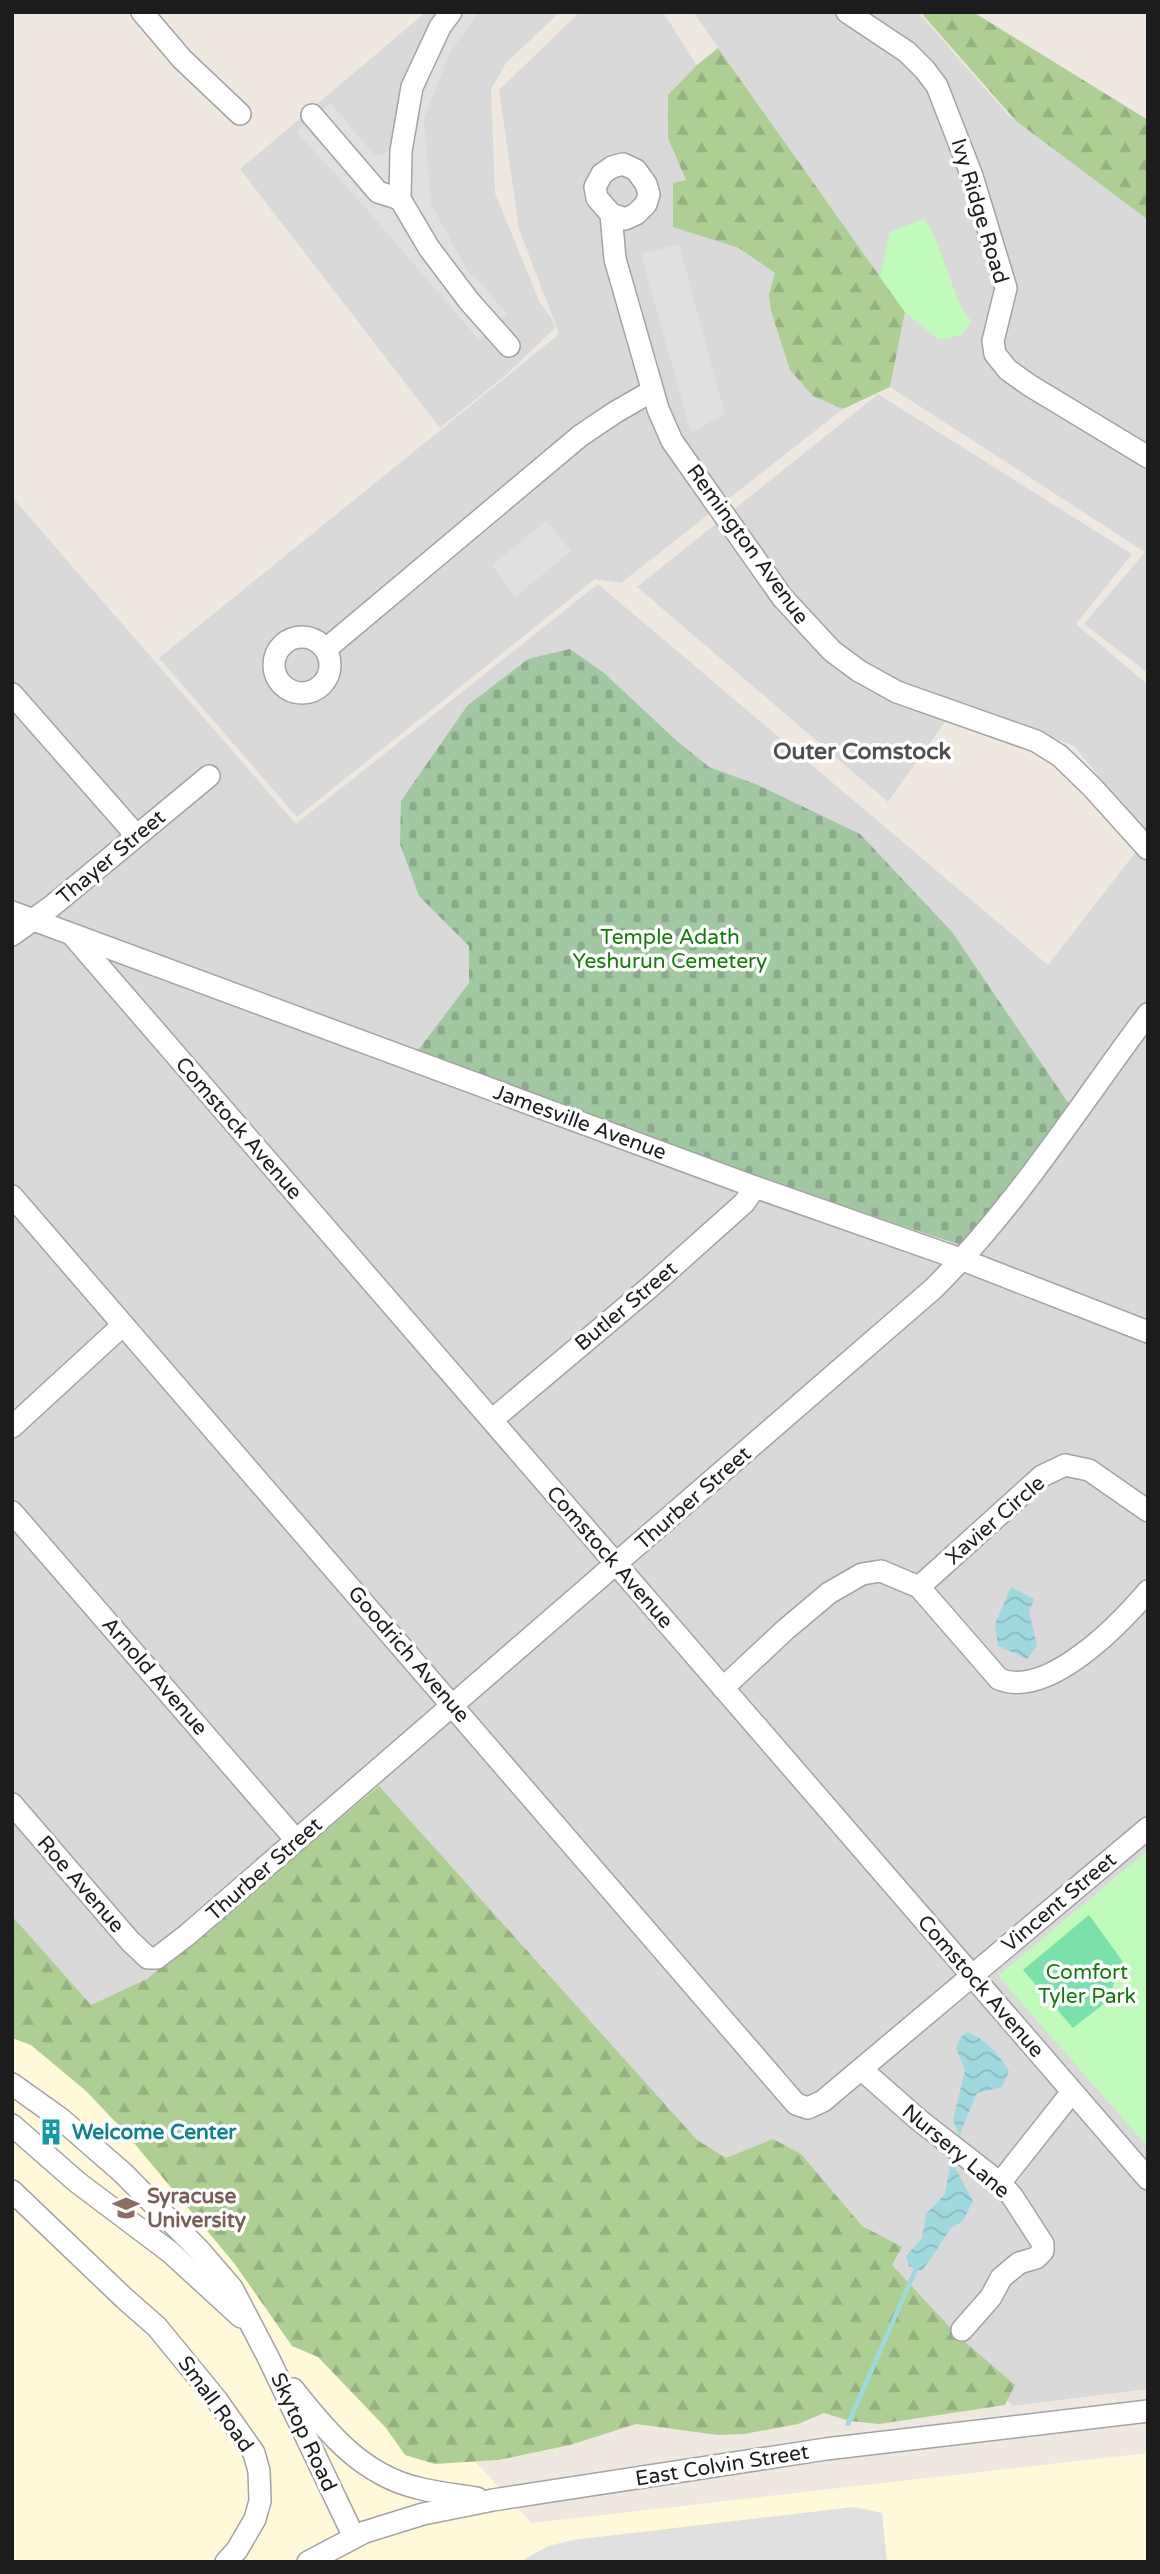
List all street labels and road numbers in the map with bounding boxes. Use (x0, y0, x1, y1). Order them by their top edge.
street label: Ivy Ridge Road (946, 136, 1013, 287)
street label: Remington Avenue (681, 460, 814, 629)
street label: Thayer Street (52, 805, 171, 910)
street label: Comstock Avenue (170, 1052, 307, 1205)
street label: Jamesville Avenue (490, 1080, 670, 1165)
street label: Butler Street (570, 1256, 683, 1356)
street label: Thurber Street (630, 1441, 756, 1555)
street label: Xavier Circle (941, 1470, 1050, 1570)
street label: Comstock Avenue (541, 1481, 678, 1634)
street label: Goodrich Avenue (343, 1581, 475, 1728)
street label: Arnold Avenue (97, 1612, 213, 1741)
street label: Thurber Street (201, 1812, 327, 1926)
street label: Roe Avenue (32, 1831, 130, 1938)
street label: Vincent Street (997, 1847, 1122, 1957)
street label: Comstock Avenue (912, 1910, 1049, 2063)
street label: Nursery Lane (897, 2099, 1015, 2204)
street label: Small Road (172, 2351, 259, 2457)
street label: Skytop Road (265, 2369, 342, 2496)
street label: East Colvin Street (633, 2439, 811, 2492)

